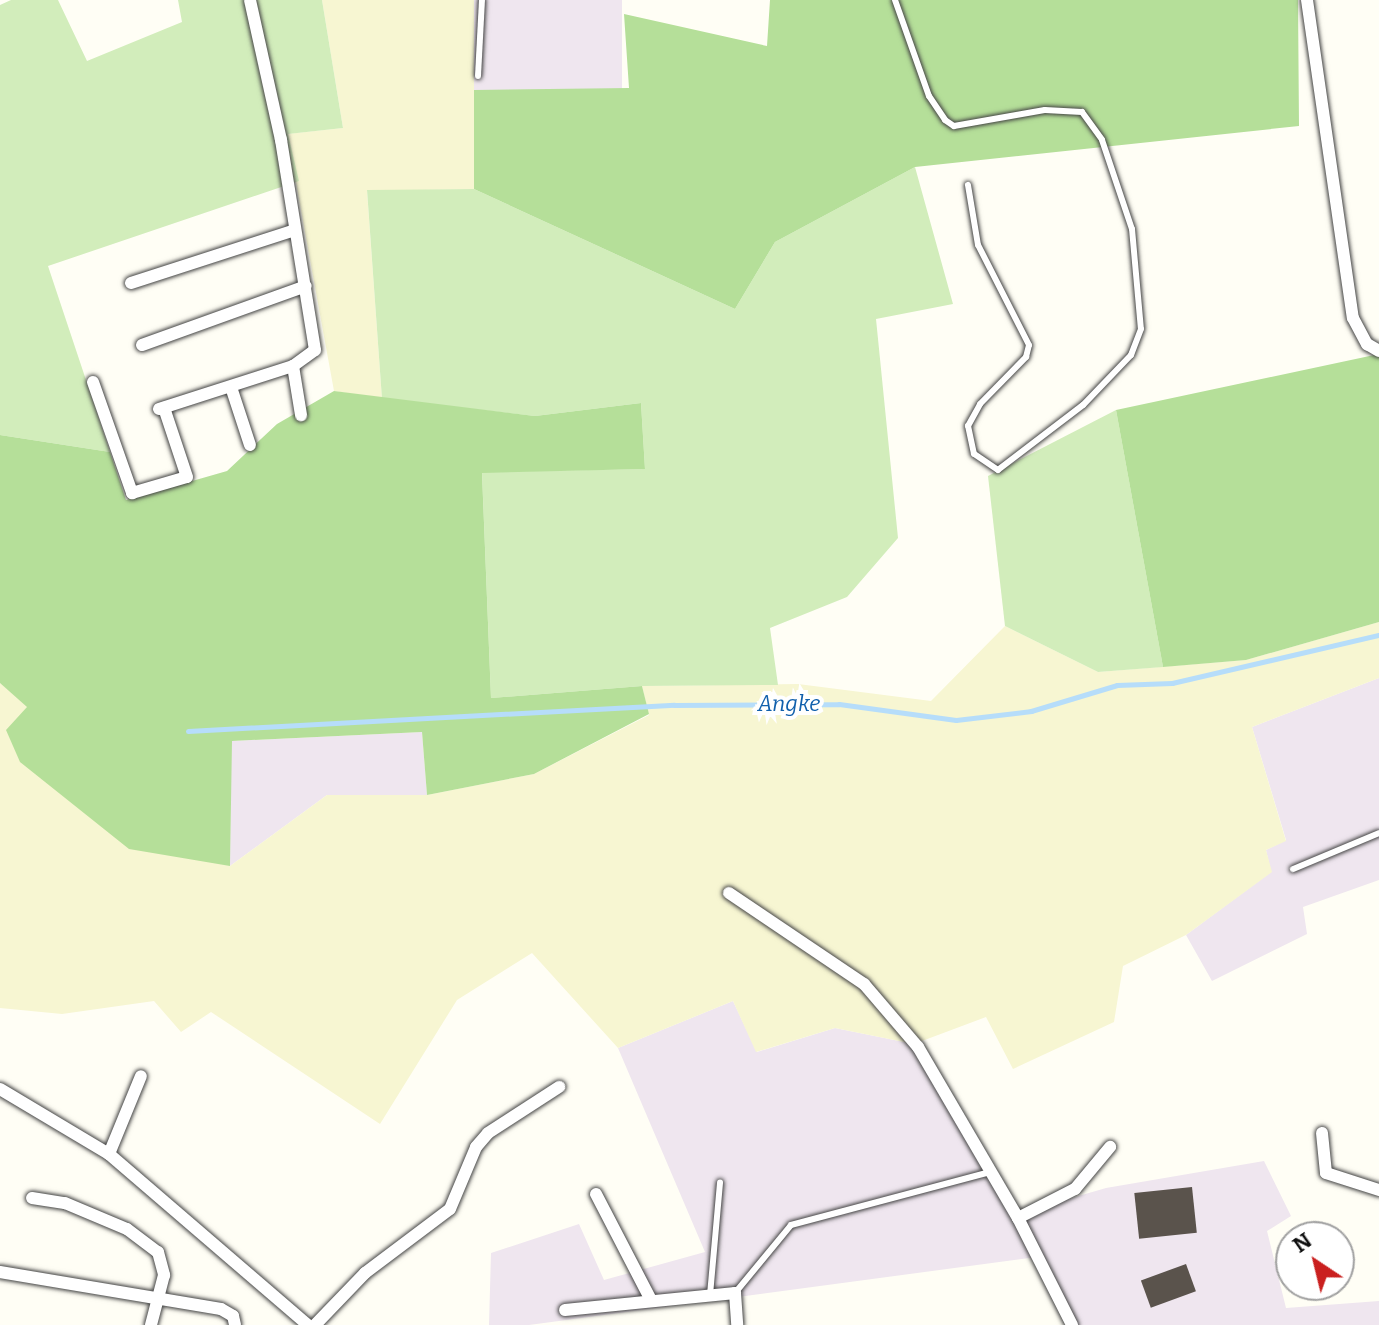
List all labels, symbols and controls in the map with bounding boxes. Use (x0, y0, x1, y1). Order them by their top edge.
water label: Angke (758, 691, 820, 717)
north arrow (1275, 1221, 1355, 1301)
text: N (1287, 1227, 1317, 1259)

